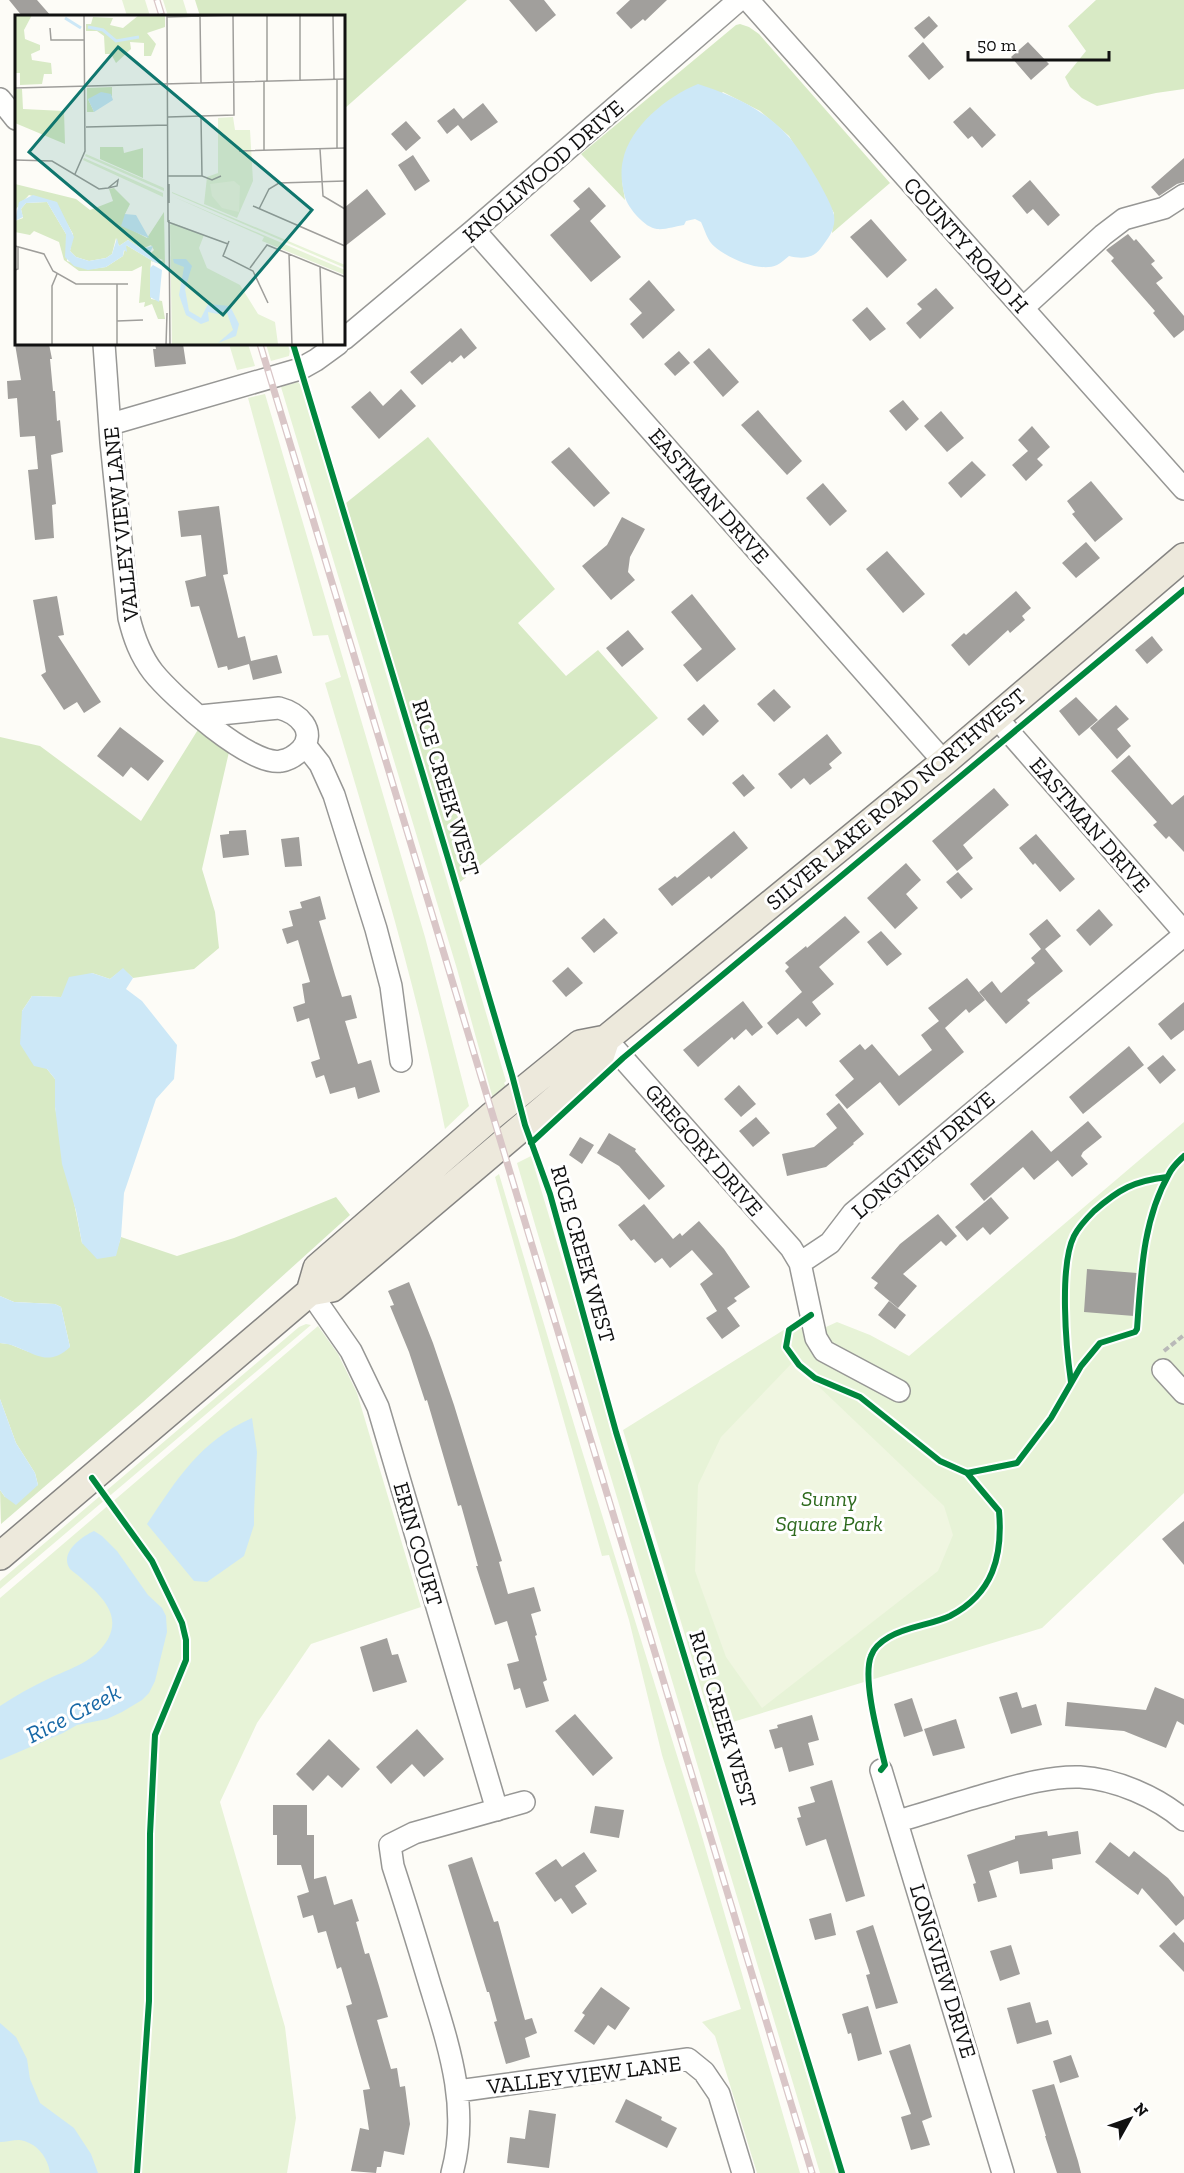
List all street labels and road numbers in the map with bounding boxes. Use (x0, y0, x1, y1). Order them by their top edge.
street label: KNOLLWOOD DRIVE (457, 94, 629, 248)
street label: COUNTY ROAD H (898, 171, 1034, 319)
street label: EASTMAN DRIVE (643, 423, 775, 569)
street label: VALLEY VIEW LANE (97, 425, 145, 624)
street label: SILVER LAKE ROAD NORTHWEST (760, 682, 1032, 916)
street label: RICE CREEK WEST (406, 696, 486, 880)
street label: EASTMAN DRIVE (1024, 752, 1156, 898)
street label: GREGORY DRIVE (639, 1078, 769, 1222)
street label: LONGVIEW DRIVE (846, 1085, 1000, 1225)
street label: RICE CREEK WEST (545, 1162, 621, 1346)
street label: ERIN COURT (387, 1479, 449, 1609)
street label: RICE CREEK WEST (683, 1627, 763, 1811)
street label: LONGVIEW DRIVE (904, 1881, 982, 2061)
street label: VALLEY VIEW LANE (484, 2050, 683, 2100)

